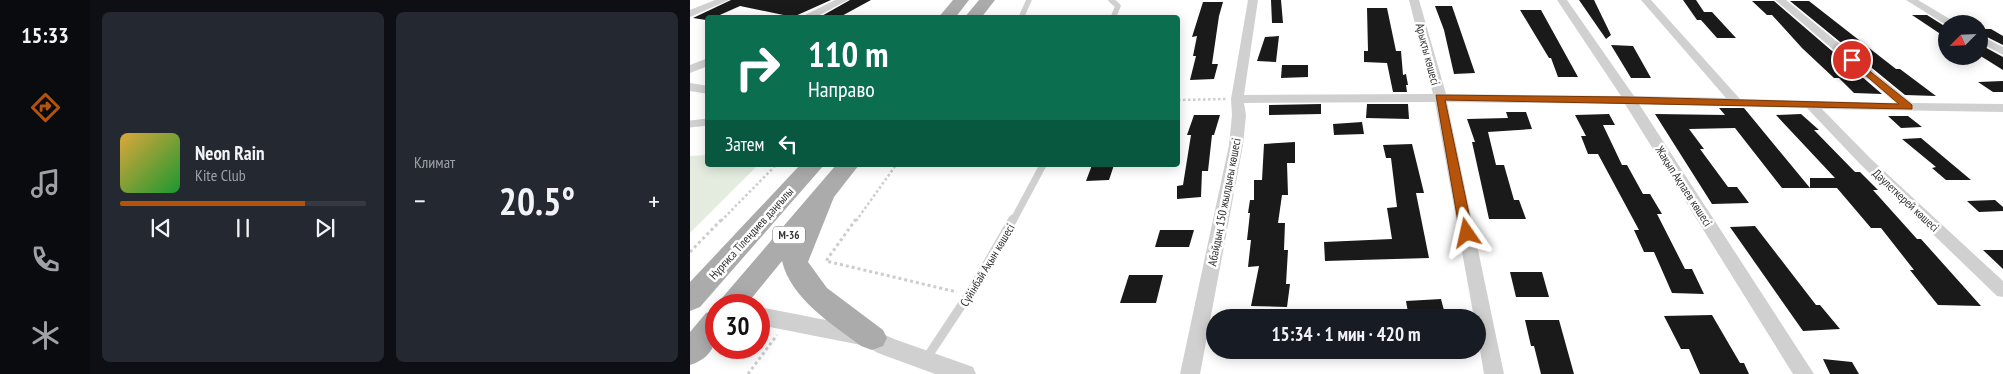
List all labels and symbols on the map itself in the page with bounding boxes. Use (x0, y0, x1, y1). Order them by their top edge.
north arrow (1938, 15, 1988, 65)
street label: Арықты көшесі (1413, 21, 1443, 87)
pin (1831, 39, 1873, 81)
street label: Абайдың 150 жылдығы көшесі (1204, 137, 1244, 267)
street label: Жақып Ақпаев көшесі (1652, 142, 1716, 229)
street label: Дәулеткерей көшесі (1870, 165, 1942, 235)
street label: Нұрғиса Тілендиев даңғылы (706, 184, 796, 282)
position arrow (1440, 206, 1492, 258)
street label: Сүйінбай Ақын көшесі (956, 221, 1018, 309)
road number: M-36 (773, 226, 805, 244)
speed limit sign: 30 (705, 294, 770, 359)

